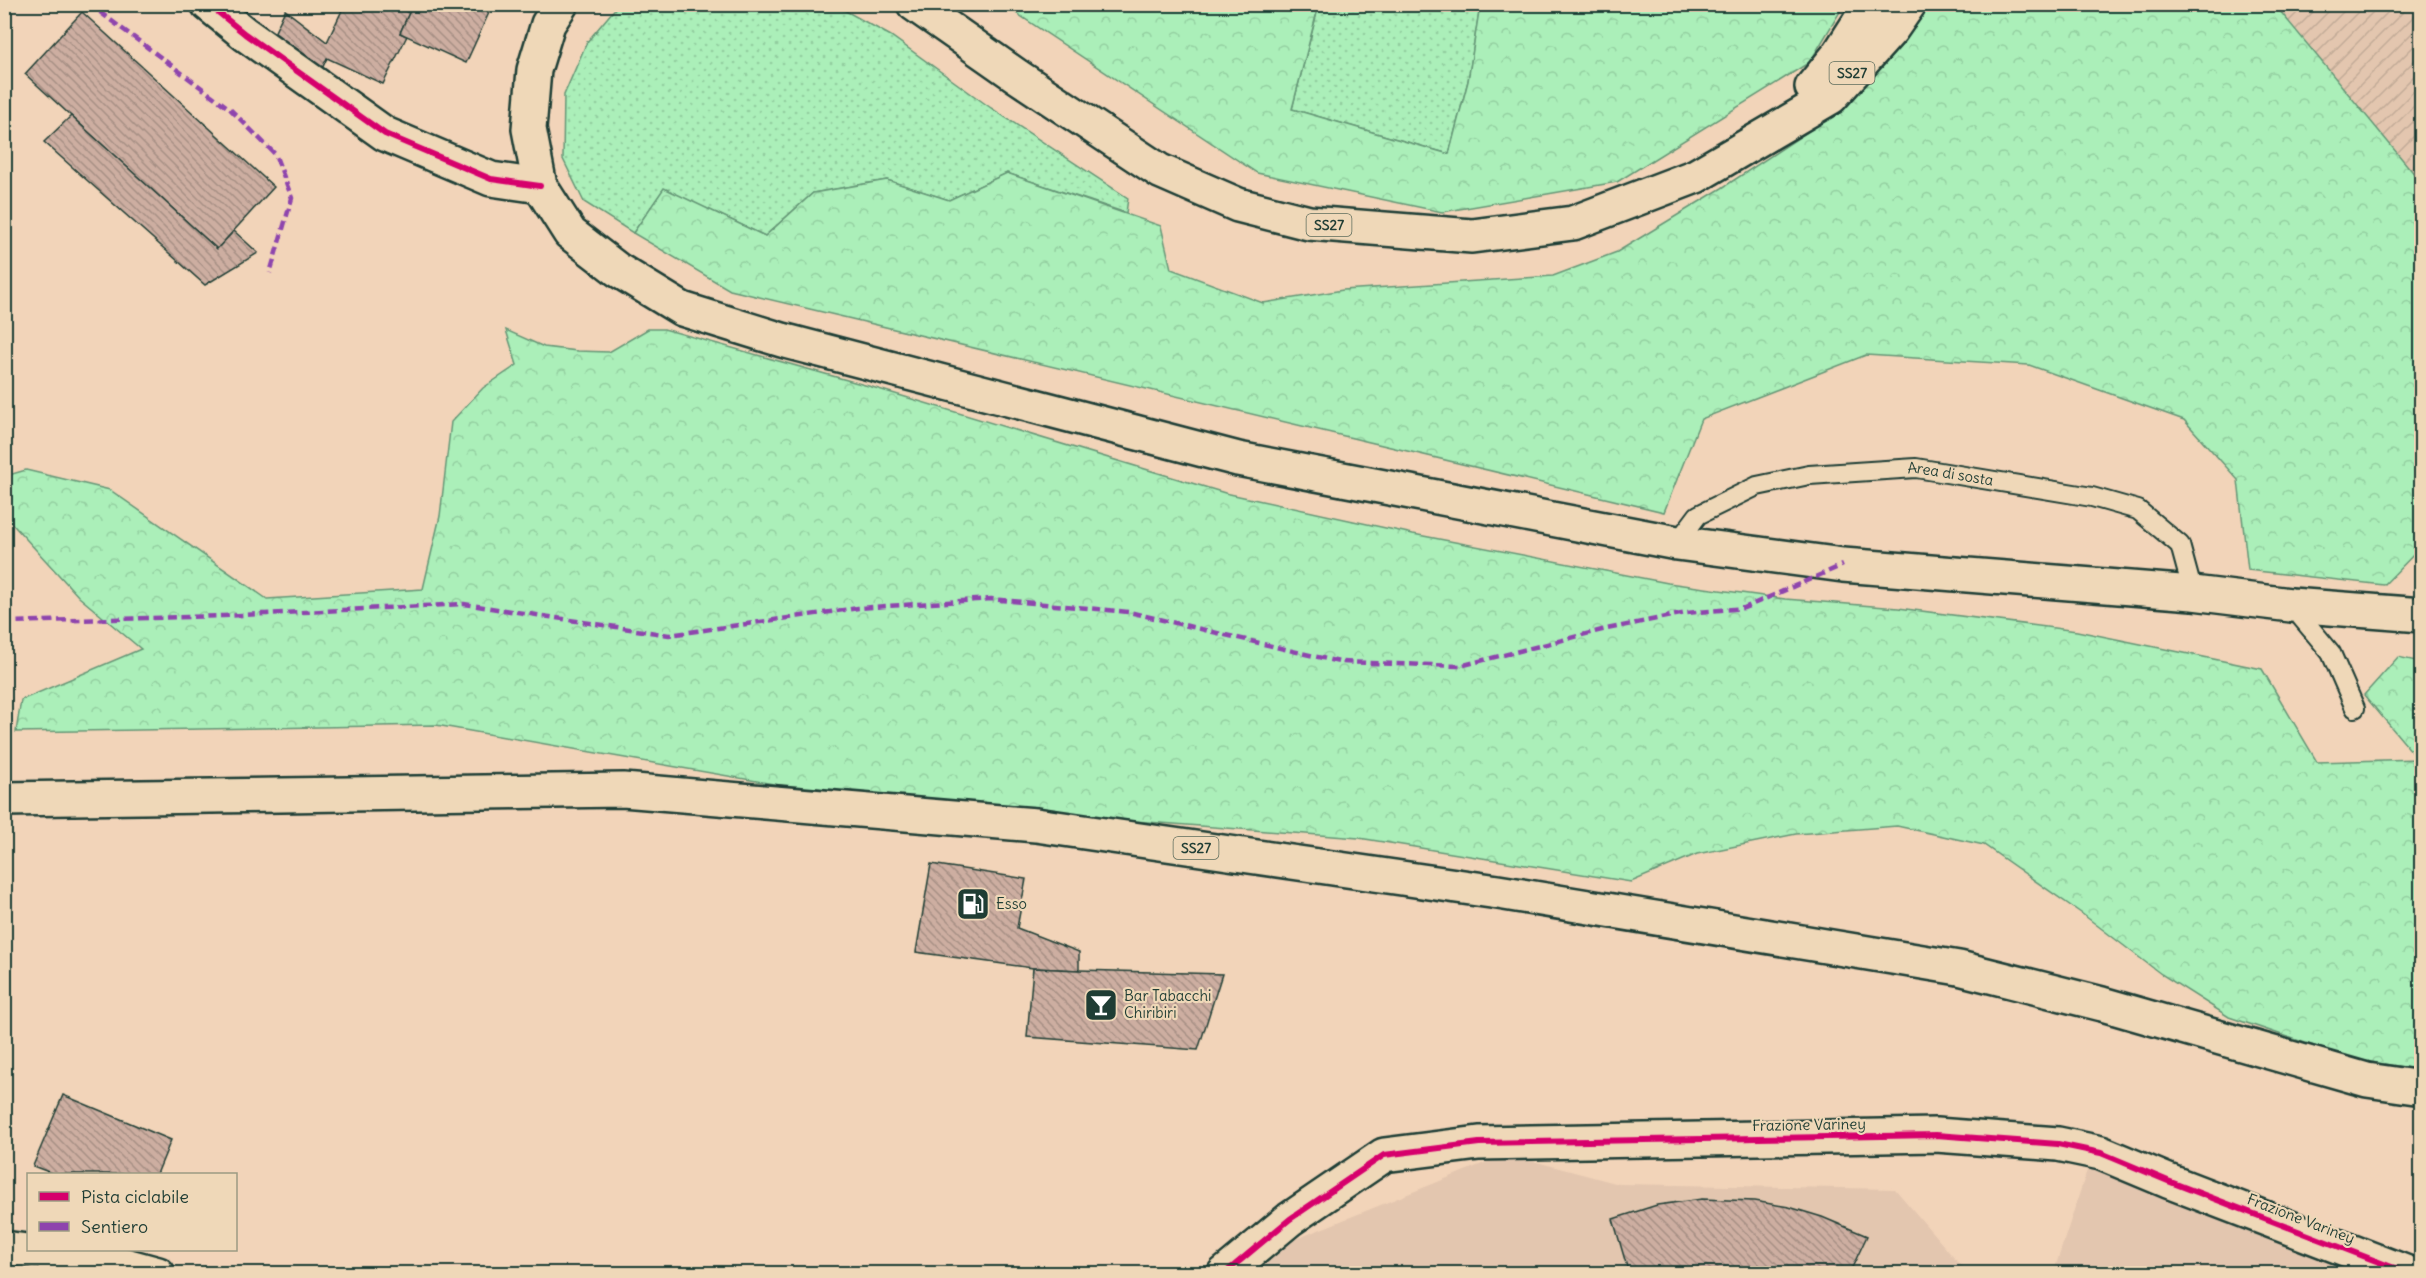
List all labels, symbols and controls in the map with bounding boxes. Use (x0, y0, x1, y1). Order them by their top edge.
road number: SS27 (1830, 62, 1874, 84)
road number: SS27 (1306, 214, 1352, 236)
street label: Area di sosta (1907, 458, 1995, 490)
road number: SS27 (1174, 837, 1218, 859)
fuel station icon: Esso (955, 886, 991, 922)
place label: Esso (996, 894, 1027, 913)
place label: Bar Tabacchi Chiribiri (1124, 986, 1211, 1022)
bar icon: Bar Tabacchi Chiribiri (1083, 987, 1119, 1023)
street label: Frazione Variney (1752, 1114, 1866, 1135)
legend (27, 1173, 237, 1251)
text: Pista ciclabile (81, 1185, 189, 1208)
street label: Frazione Variney (2245, 1189, 2358, 1248)
text: Sentiero (81, 1215, 148, 1238)

